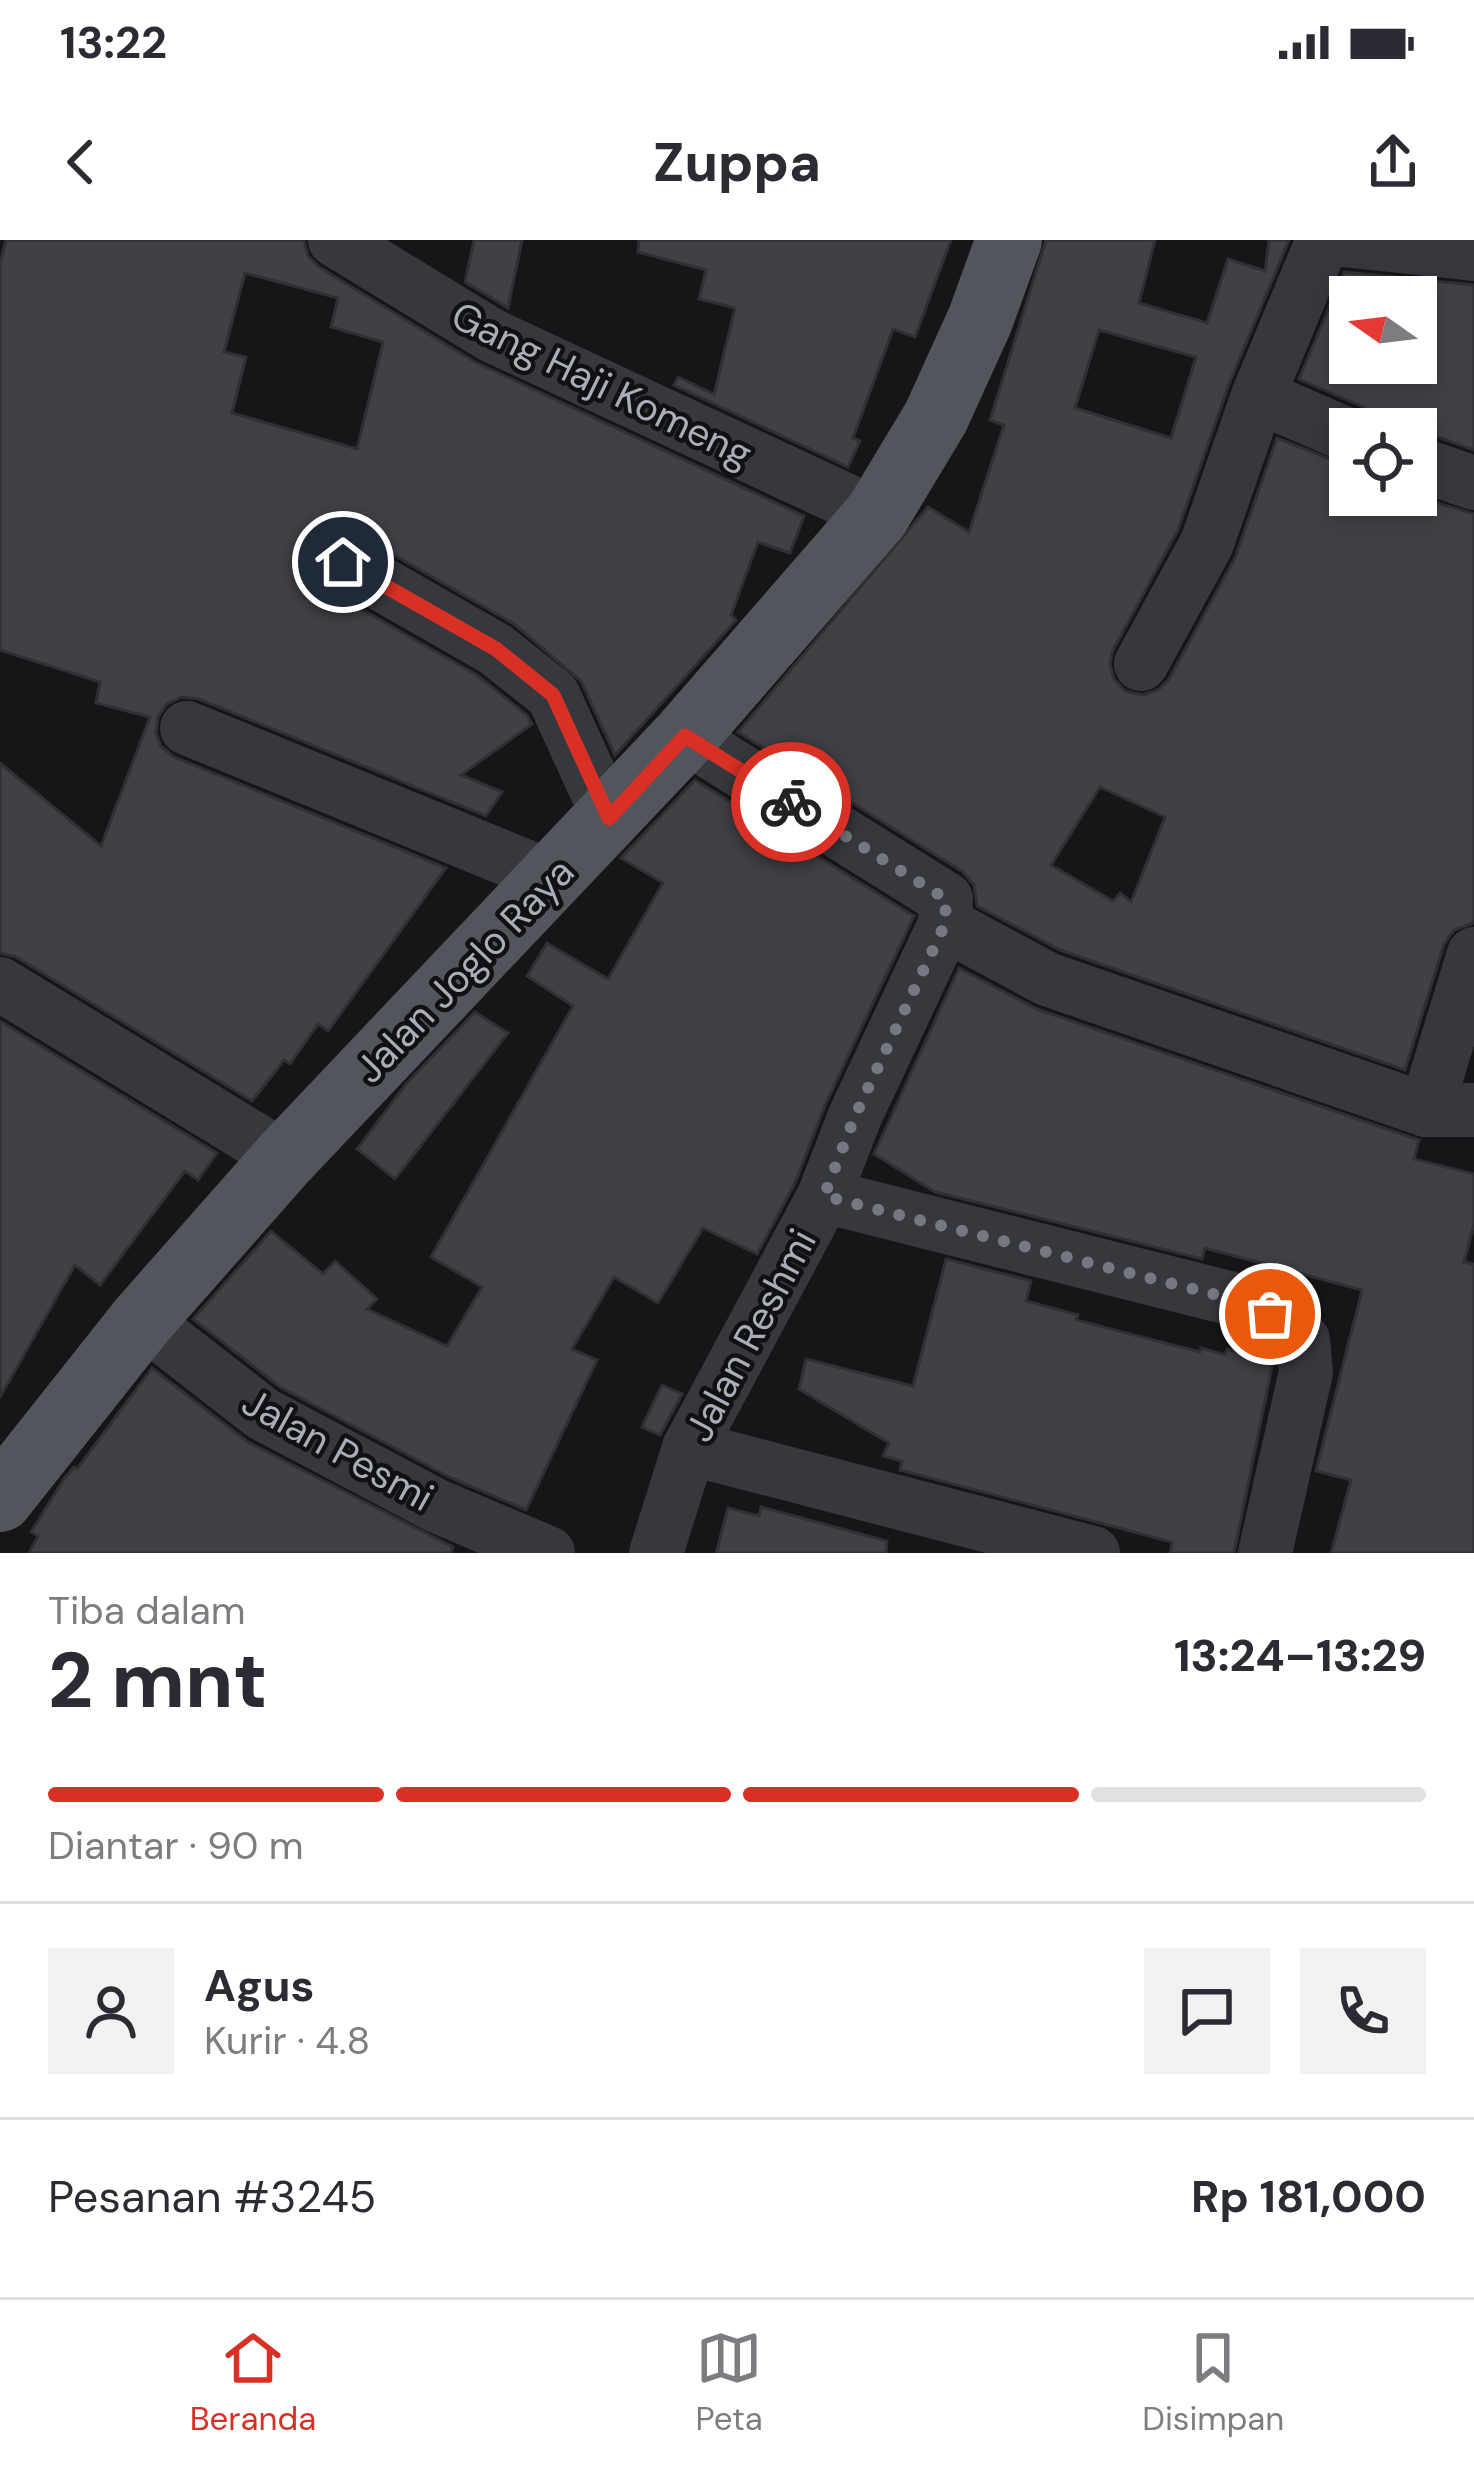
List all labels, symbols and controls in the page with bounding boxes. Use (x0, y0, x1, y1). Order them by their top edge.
text: 13:22 (60, 13, 167, 72)
text: Zuppa (653, 127, 821, 198)
icon: back (48, 129, 114, 195)
icon: share (1360, 129, 1426, 195)
north arrow (1329, 276, 1437, 384)
map controls (1329, 276, 1437, 516)
street label: Gang Haji Komeng (443, 290, 760, 479)
button: locate (1329, 408, 1437, 516)
pin (292, 511, 394, 613)
icon: home (310, 529, 376, 595)
courier (731, 742, 851, 862)
icon: bike (758, 769, 824, 835)
street label: Jalan Joglo Raya (344, 847, 585, 1094)
street label: Jalan Reshmi (673, 1220, 828, 1450)
pin (1219, 1263, 1321, 1365)
icon: bag (1237, 1281, 1303, 1347)
street label: Jalan Pesmi (233, 1376, 442, 1523)
text: Tiba dalam (48, 1585, 246, 1636)
text: 13:24–13:29 (1174, 1626, 1426, 1685)
text: 2 mnt (48, 1630, 268, 1731)
text: Diantar · 90 m (48, 1820, 304, 1871)
button: person (48, 1948, 174, 2074)
button: chat (1144, 1948, 1270, 2074)
button: phone (1300, 1948, 1426, 2074)
text: Agus (204, 1956, 314, 2015)
text: Kurir · 4.8 (204, 2015, 370, 2066)
text: Pesanan #3245 (48, 2167, 376, 2226)
text: Rp 181,000 (1191, 2167, 1426, 2226)
tab: Beranda (190, 2325, 316, 2440)
tab: Peta (696, 2325, 763, 2440)
tab: Disimpan (1142, 2325, 1284, 2440)

